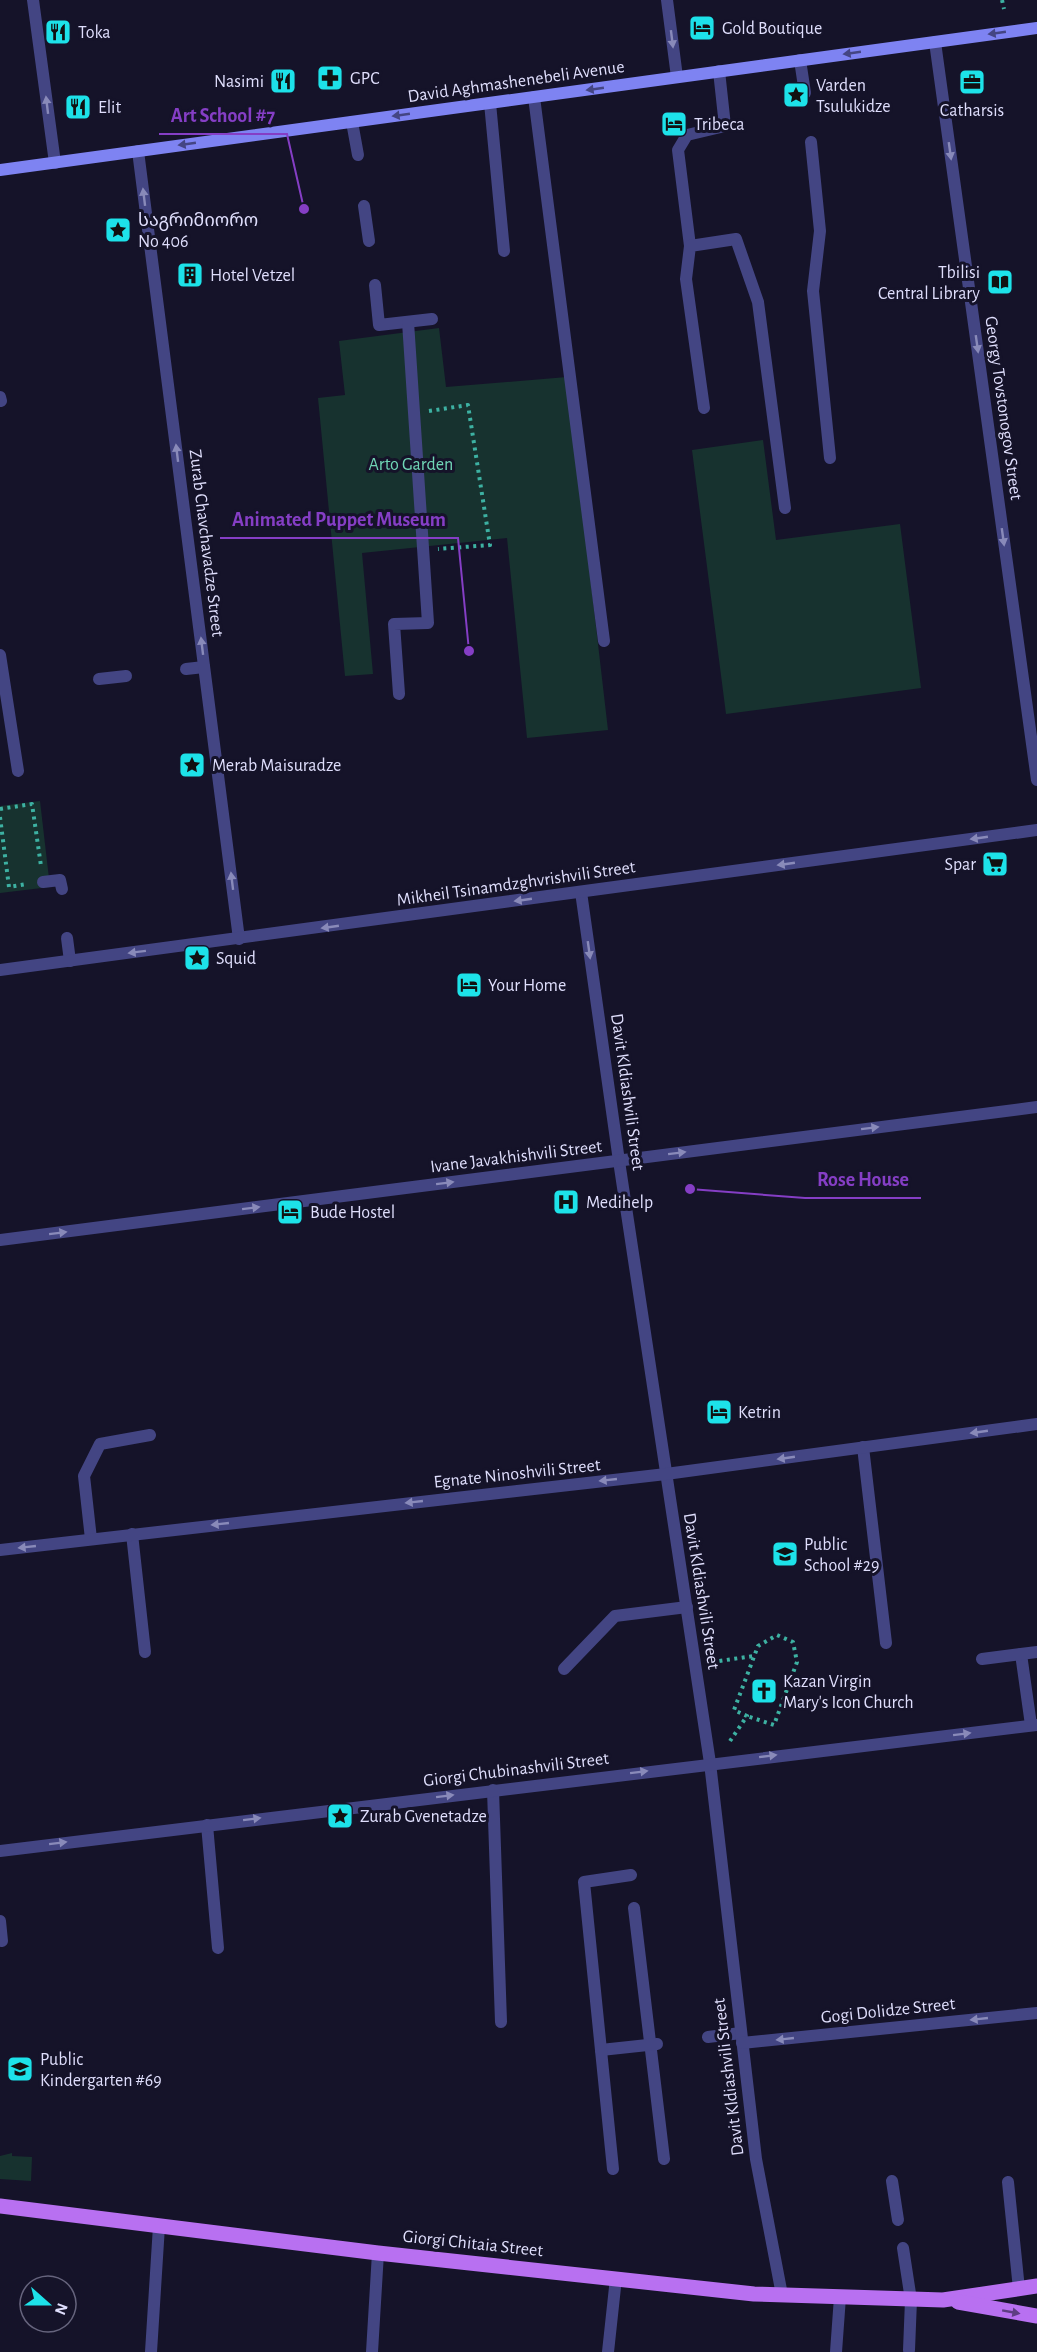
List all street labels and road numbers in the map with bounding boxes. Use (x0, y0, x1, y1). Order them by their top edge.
street label: David Aghmashenebeli Avenue (407, 58, 626, 106)
street label: Georgy Tovstonogov Street (981, 315, 1025, 502)
street label: Zurab Chavchavadze Street (186, 448, 226, 638)
street label: Mikheil Tsinamdzghvrishvili Street (396, 858, 637, 910)
street label: Davit Kldiashvili Street (607, 1012, 647, 1172)
street label: Ivane Javakhishvili Street (429, 1137, 603, 1176)
street label: Egnate Ninoshvili Street (433, 1456, 602, 1492)
street label: Davit Kldiashvili Street (680, 1511, 722, 1671)
street label: Giorgi Chubinashvili Street (422, 1750, 610, 1790)
street label: Gogi Dolidze Street (820, 1995, 956, 2027)
street label: Davit Kldiashvili Street (710, 1997, 748, 2157)
street label: Giorgi Chitaia Street (402, 2228, 544, 2260)

